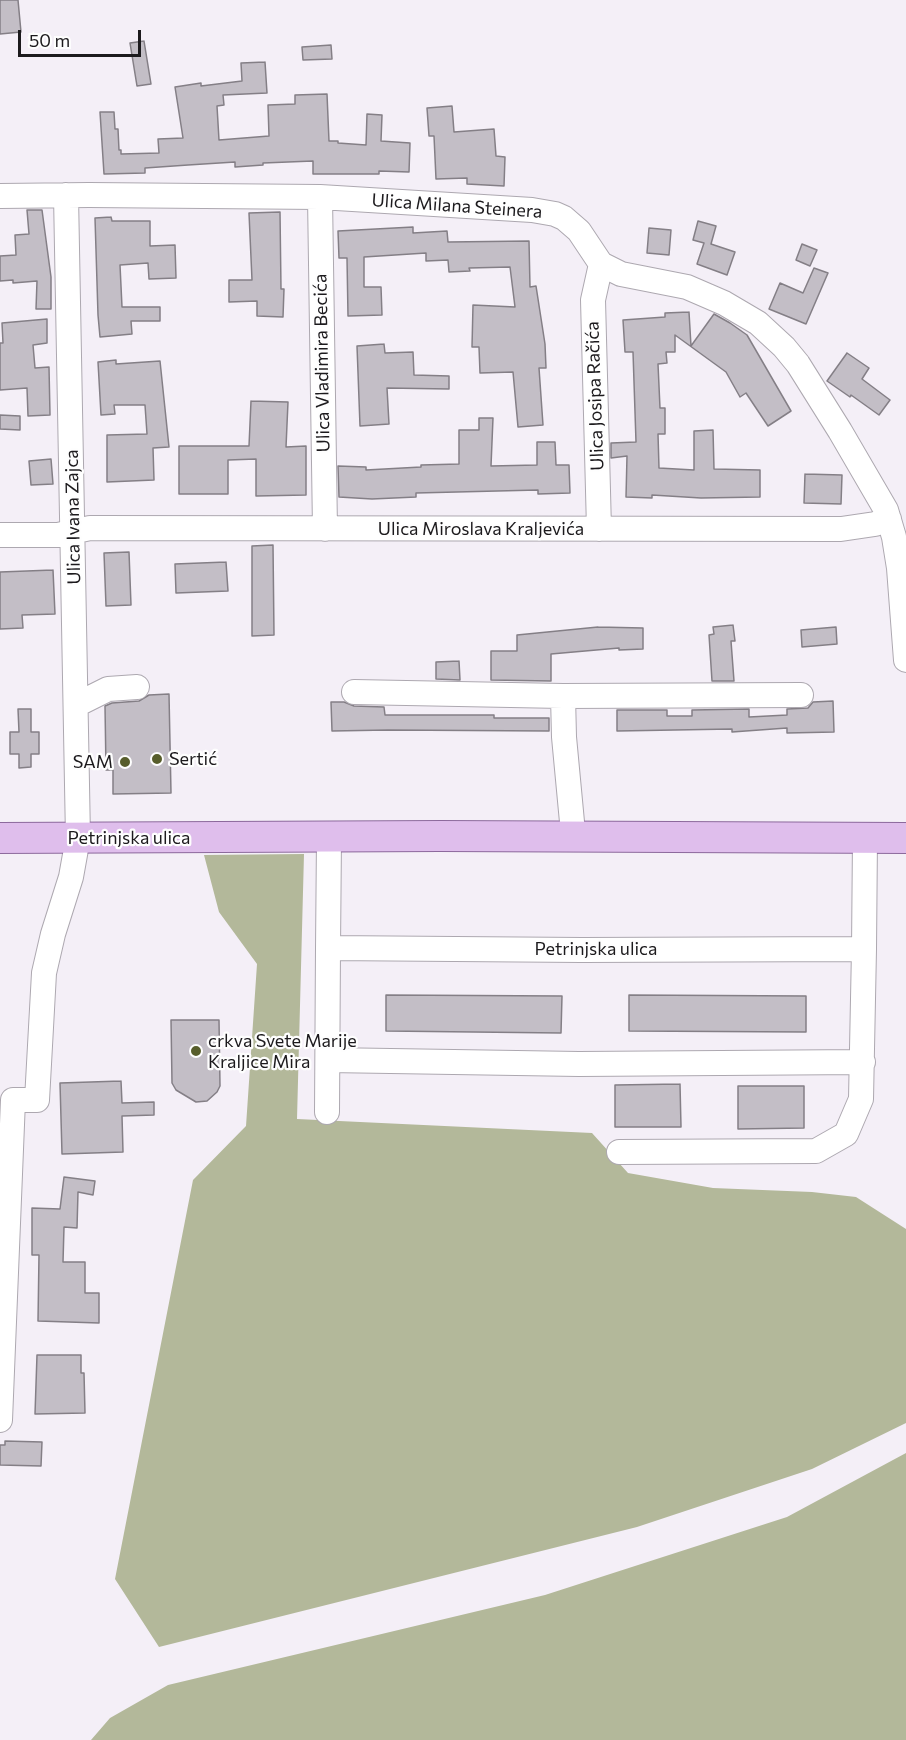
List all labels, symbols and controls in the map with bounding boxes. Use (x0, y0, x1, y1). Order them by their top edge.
scale bar (21, 18, 144, 56)
text: 50 m (29, 29, 70, 51)
street label: Ulica Milana Steinera (371, 189, 543, 223)
street label: Ulica Vladimira Becića (310, 274, 334, 452)
street label: Ulica Josipa Račića (582, 321, 608, 471)
street label: Ulica Ivana Zajca (61, 449, 85, 585)
street label: Ulica Miroslava Kraljevića (378, 518, 584, 540)
place label: Sertić (169, 748, 217, 770)
place label: SAM (73, 751, 113, 773)
marker: Sertić (150, 752, 164, 766)
marker: SAM (118, 755, 132, 769)
street label: Petrinjska ulica (68, 827, 190, 849)
street label: Petrinjska ulica (535, 938, 657, 960)
place label: crkva Svete Marije Kraljice Mira (208, 1030, 357, 1072)
marker: crkva Svete Marije Kraljice Mira (189, 1044, 203, 1058)

